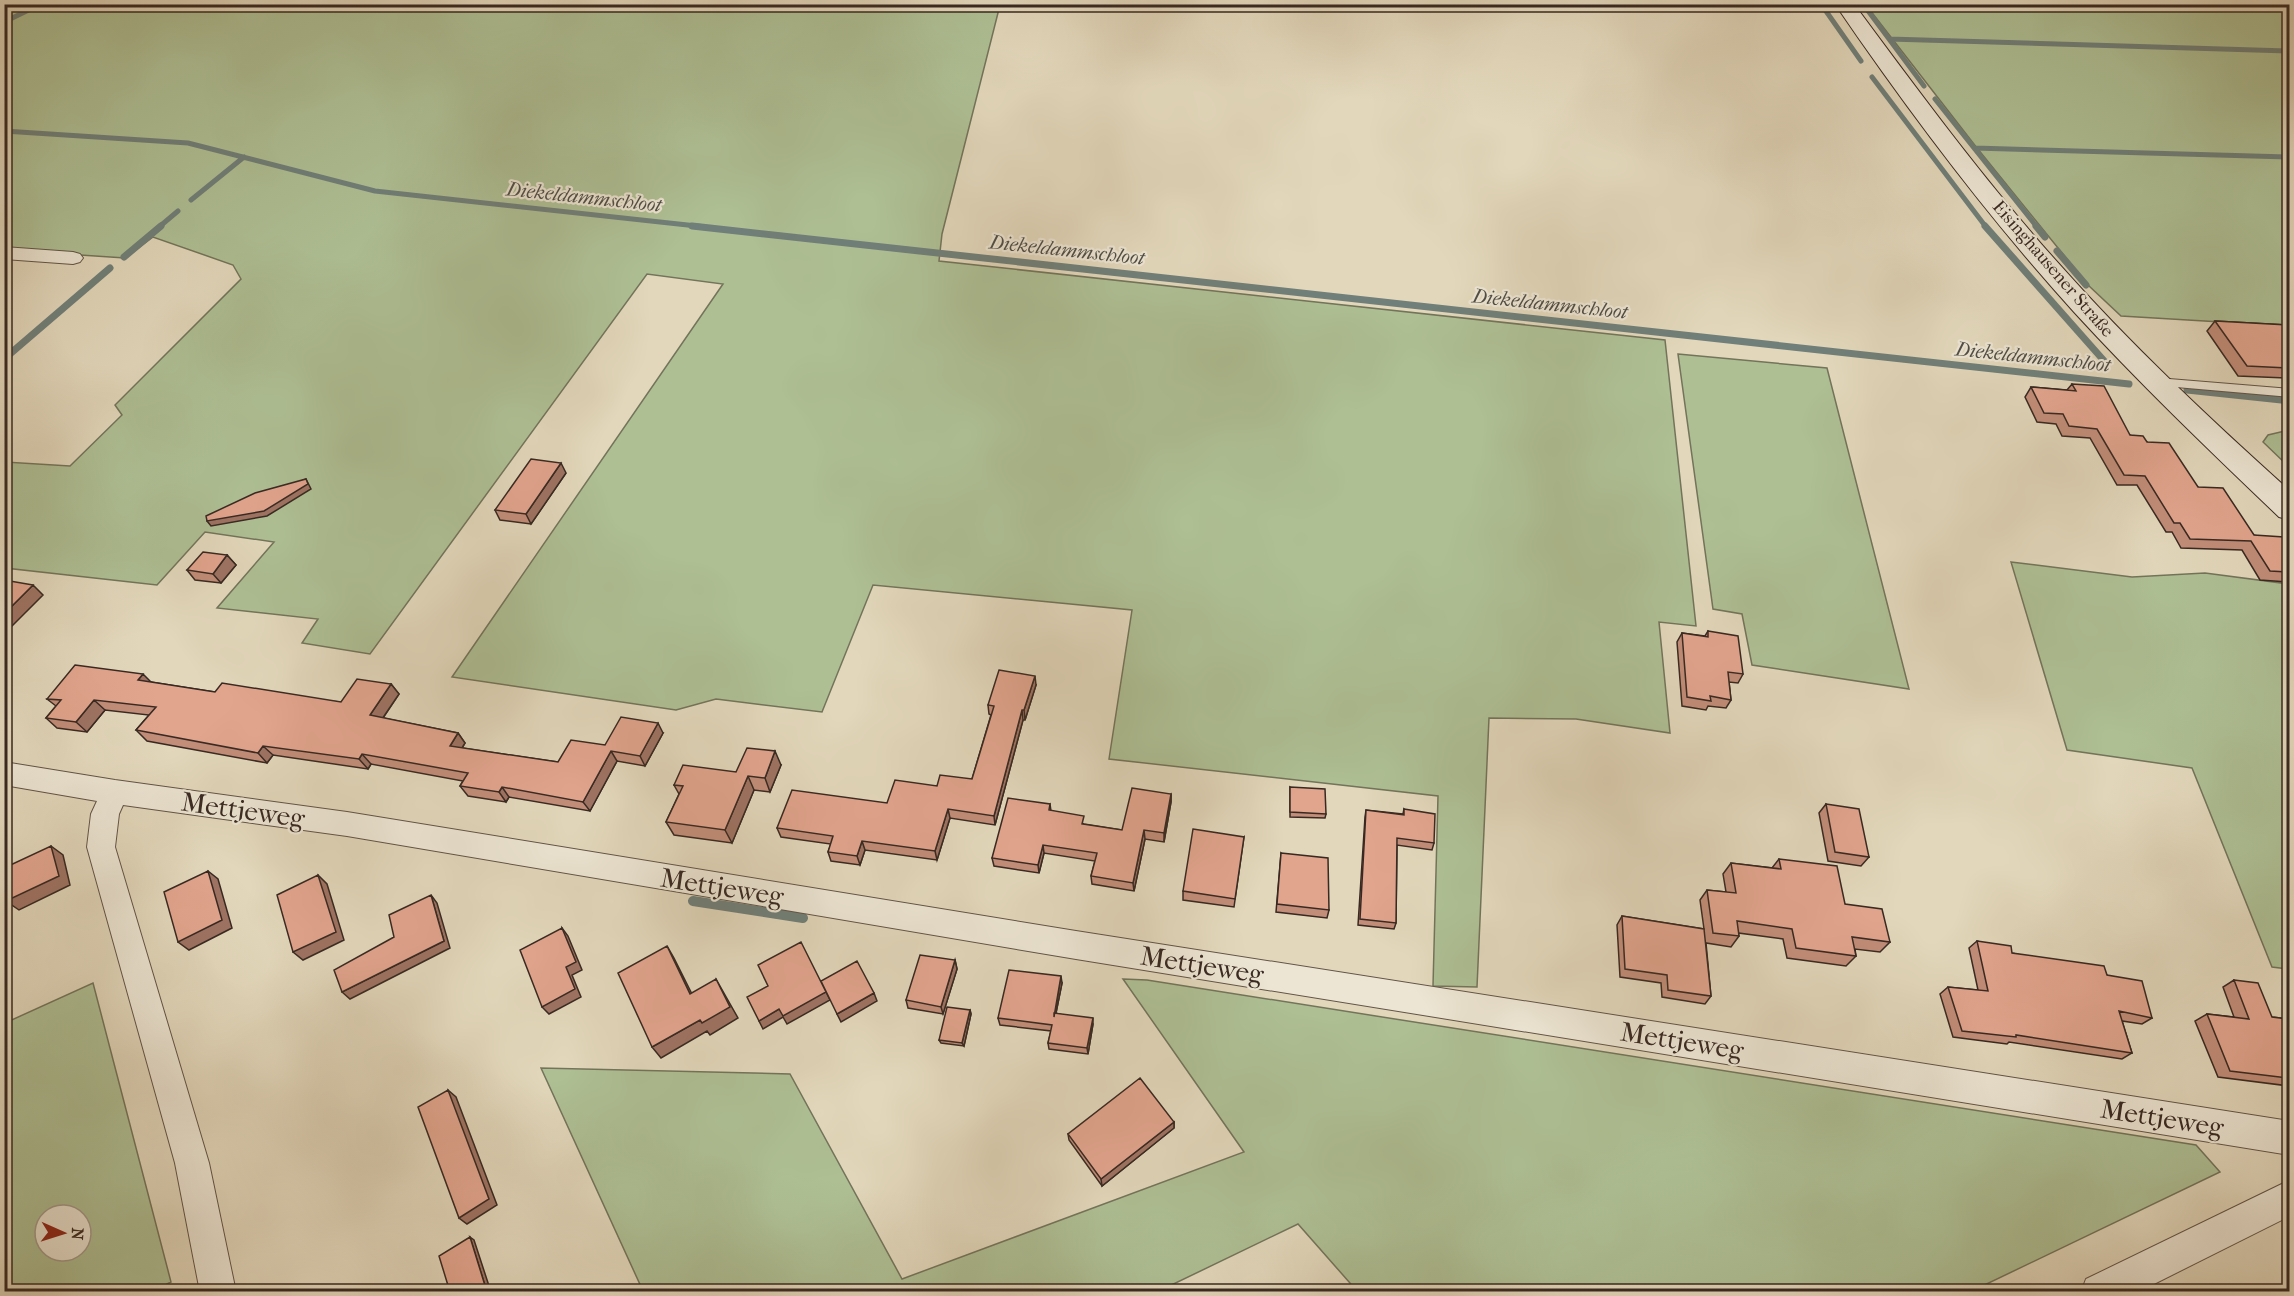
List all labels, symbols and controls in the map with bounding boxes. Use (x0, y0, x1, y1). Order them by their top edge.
water label: Diekeldammschloot (503, 177, 665, 217)
street label: Eisinghausener Straße (1988, 197, 2118, 341)
water label: Diekeldammschloot (986, 230, 1148, 270)
water label: Diekeldammschloot (1469, 284, 1631, 324)
water label: Diekeldammschloot (1952, 337, 2114, 377)
street label: Mettjeweg (179, 786, 307, 835)
street label: Mettjeweg (658, 861, 786, 913)
street label: Mettjeweg (1138, 939, 1266, 991)
street label: Mettjeweg (1618, 1015, 1746, 1067)
street label: Mettjeweg (2098, 1092, 2226, 1144)
north arrow (33, 1203, 93, 1263)
text: N (68, 1227, 87, 1241)

